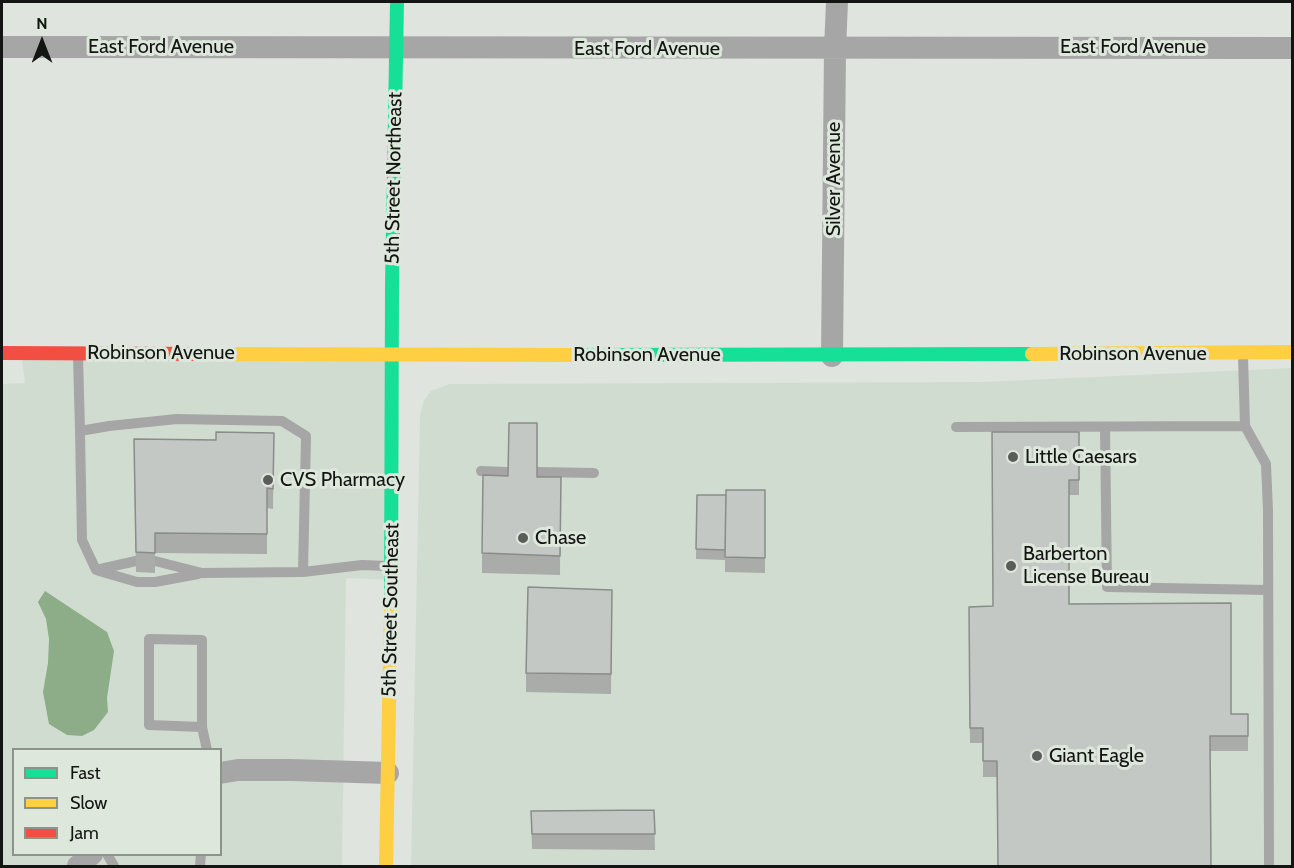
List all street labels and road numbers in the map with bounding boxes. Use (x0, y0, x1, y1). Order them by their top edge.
street label: East Ford Avenue (88, 35, 234, 59)
street label: East Ford Avenue (1060, 35, 1206, 59)
street label: East Ford Avenue (574, 37, 720, 61)
street label: 5th Street Northeast (380, 92, 408, 264)
street label: Silver Avenue (822, 122, 846, 236)
street label: Robinson Avenue (87, 341, 235, 365)
street label: Robinson Avenue (1059, 342, 1207, 366)
street label: Robinson Avenue (573, 343, 721, 367)
street label: 5th Street Southeast (377, 523, 405, 697)

